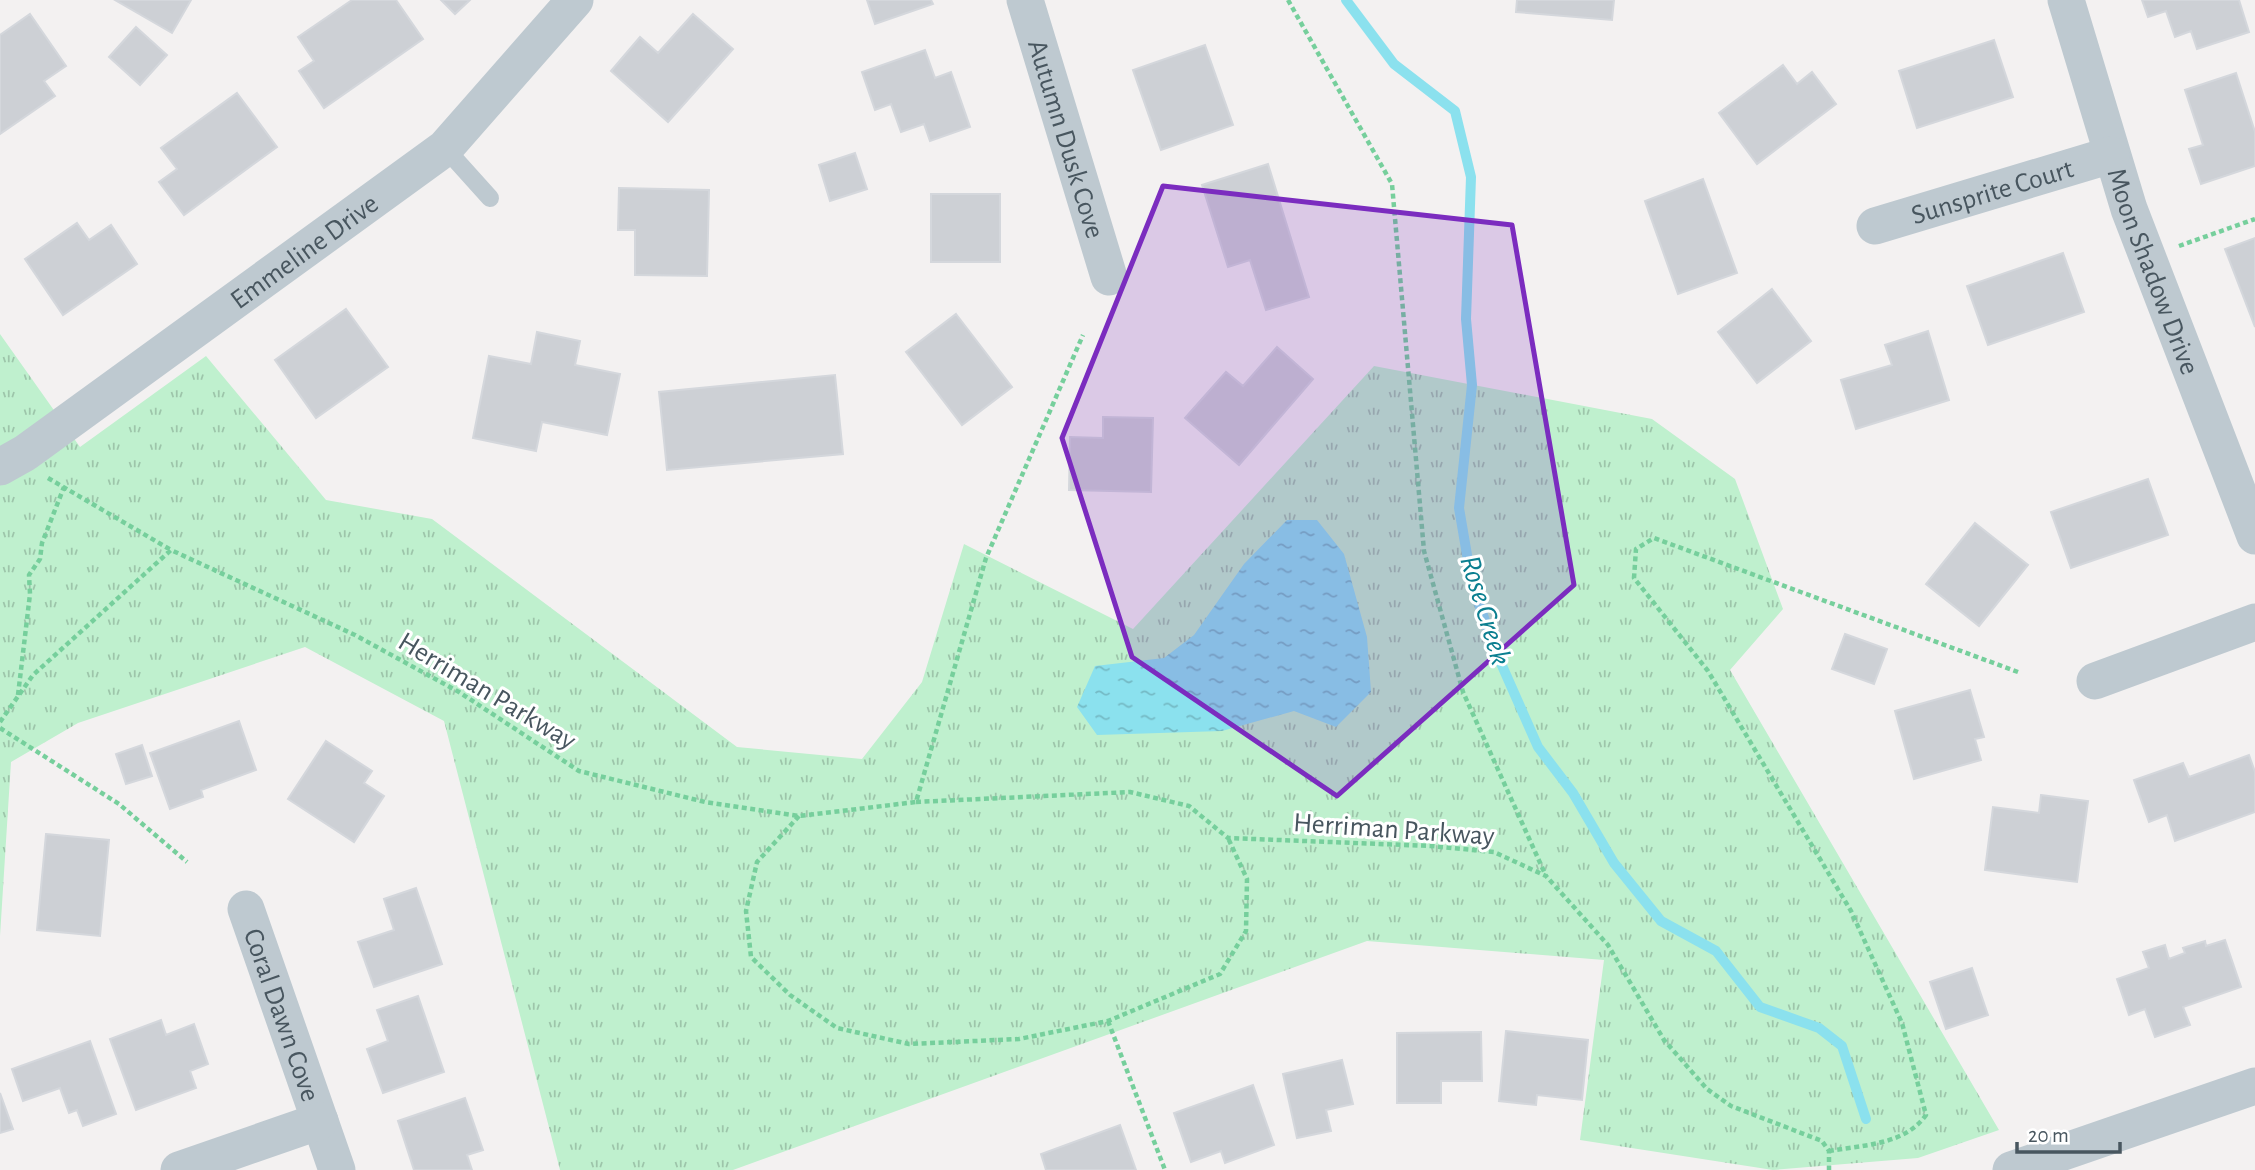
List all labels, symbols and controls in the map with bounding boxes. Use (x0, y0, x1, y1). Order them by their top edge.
street label: Autumn Dusk Cove (1022, 37, 1108, 242)
street label: Sunsprite Court (1908, 155, 2077, 230)
street label: Moon Shadow Drive (2101, 165, 2203, 379)
street label: Emmeline Drive (226, 190, 384, 315)
water label: Rose Creek (1454, 552, 1516, 669)
street label: Herriman Parkway (393, 628, 581, 756)
street label: Herriman Parkway (1292, 809, 1496, 851)
street label: Coral Dawn Cove (238, 925, 324, 1106)
scale bar (2017, 1110, 2120, 1154)
text: 20 m (2028, 1125, 2069, 1146)

